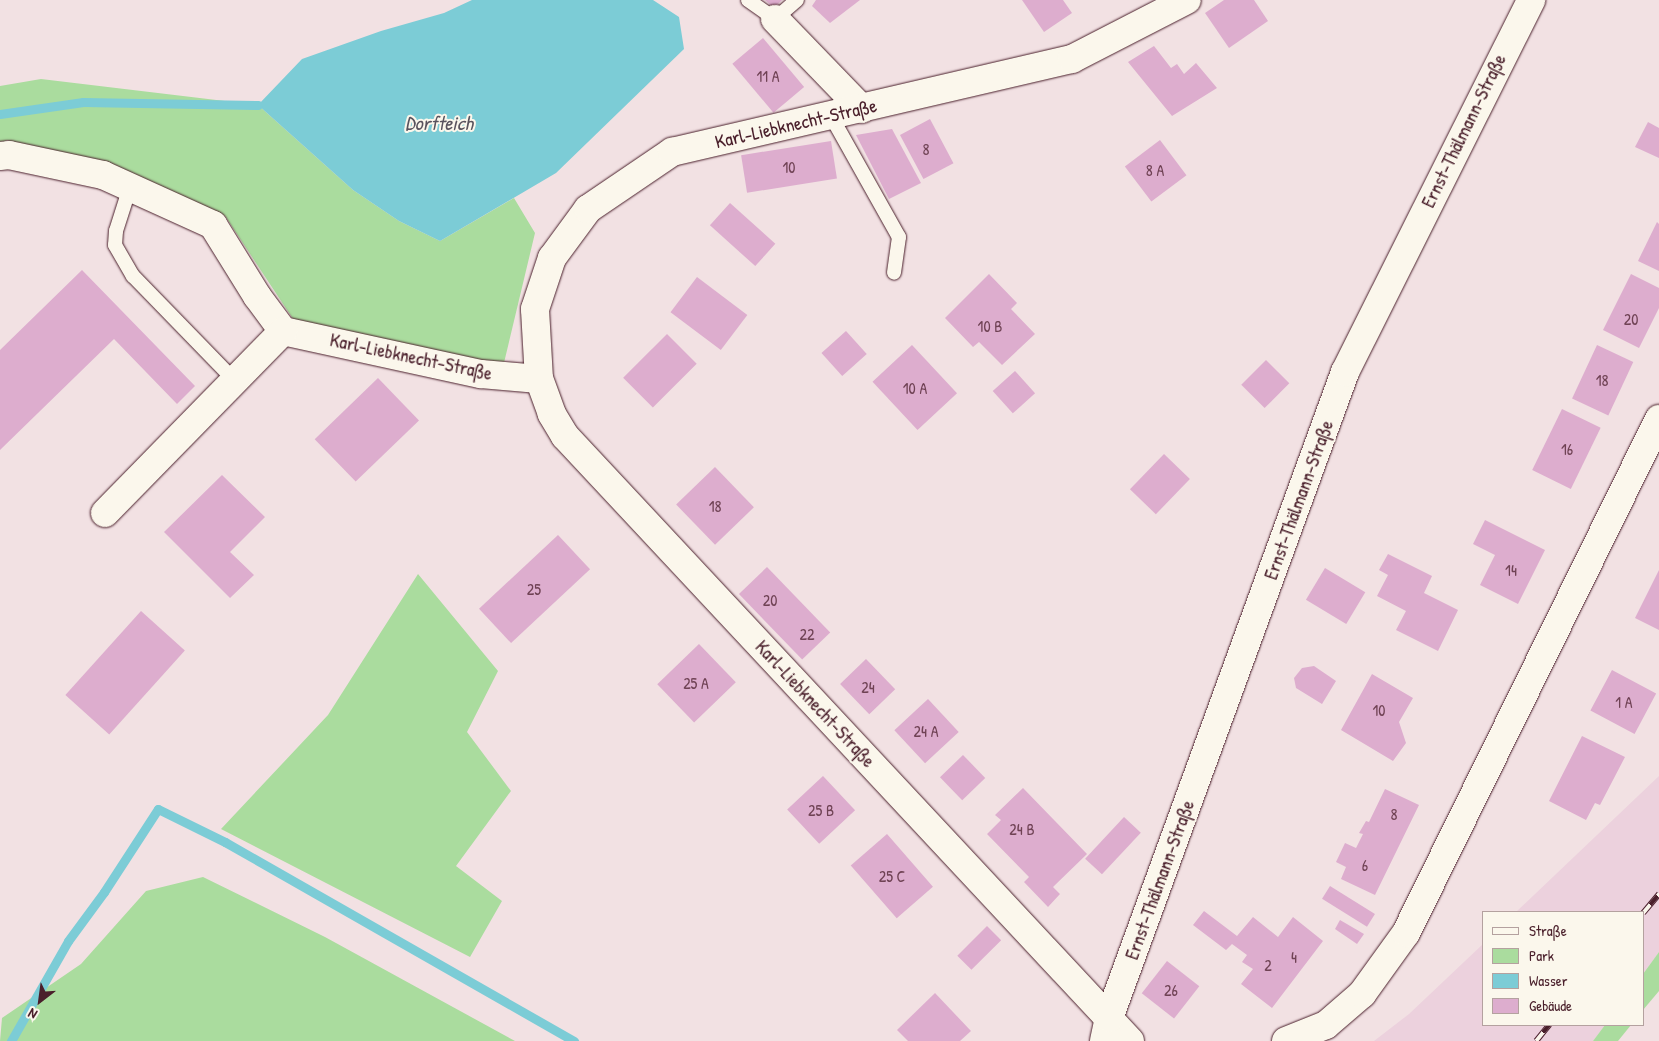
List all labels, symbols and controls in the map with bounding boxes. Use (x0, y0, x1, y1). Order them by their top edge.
street label: Ernst-Thälmann-Straße (1417, 50, 1511, 212)
house number: 11 A (756, 66, 780, 86)
street label: Karl-Liebknecht-Straße (713, 94, 879, 154)
water label: Dorfteich (405, 110, 473, 134)
house number: 8 (923, 139, 929, 159)
house number: 10 (783, 157, 795, 177)
house number: 8 A (1146, 160, 1164, 180)
house number: 20 (1624, 309, 1638, 329)
house number: 10 B (978, 316, 1002, 336)
street label: Karl-Liebknecht-Straße (328, 329, 494, 385)
house number: 18 (1596, 370, 1608, 390)
house number: 10 A (903, 378, 927, 398)
street label: Ernst-Thälmann-Straße (1260, 417, 1338, 583)
house number: 16 (1561, 439, 1573, 459)
house number: 18 (709, 496, 721, 516)
house number: 14 (1505, 560, 1517, 580)
house number: 25 (527, 579, 541, 599)
house number: 20 (763, 590, 777, 610)
house number: 22 (800, 624, 814, 644)
street label: Karl-Liebknecht-Straße (750, 636, 880, 772)
house number: 25 A (683, 673, 709, 693)
house number: 24 (861, 677, 875, 697)
house number: 1 A (1615, 692, 1633, 712)
house number: 10 (1373, 700, 1385, 720)
house number: 24 A (914, 721, 938, 741)
street label: Ernst-Thälmann-Straße (1121, 797, 1199, 963)
house number: 25 B (808, 800, 834, 820)
house number: 8 (1391, 804, 1397, 824)
house number: 24 B (1009, 819, 1035, 839)
house number: 6 (1362, 855, 1368, 875)
house number: 25 C (879, 866, 905, 886)
legend (1482, 911, 1644, 1026)
text: Straße (1529, 920, 1567, 941)
text: Park (1529, 945, 1554, 966)
house number: 4 (1291, 947, 1297, 967)
house number: 2 (1264, 955, 1272, 975)
text: Wasser (1529, 970, 1567, 991)
north arrow (15, 976, 65, 1026)
house number: 26 (1164, 980, 1178, 1000)
text: Gebäude (1529, 995, 1572, 1016)
text: N (24, 1004, 40, 1025)

